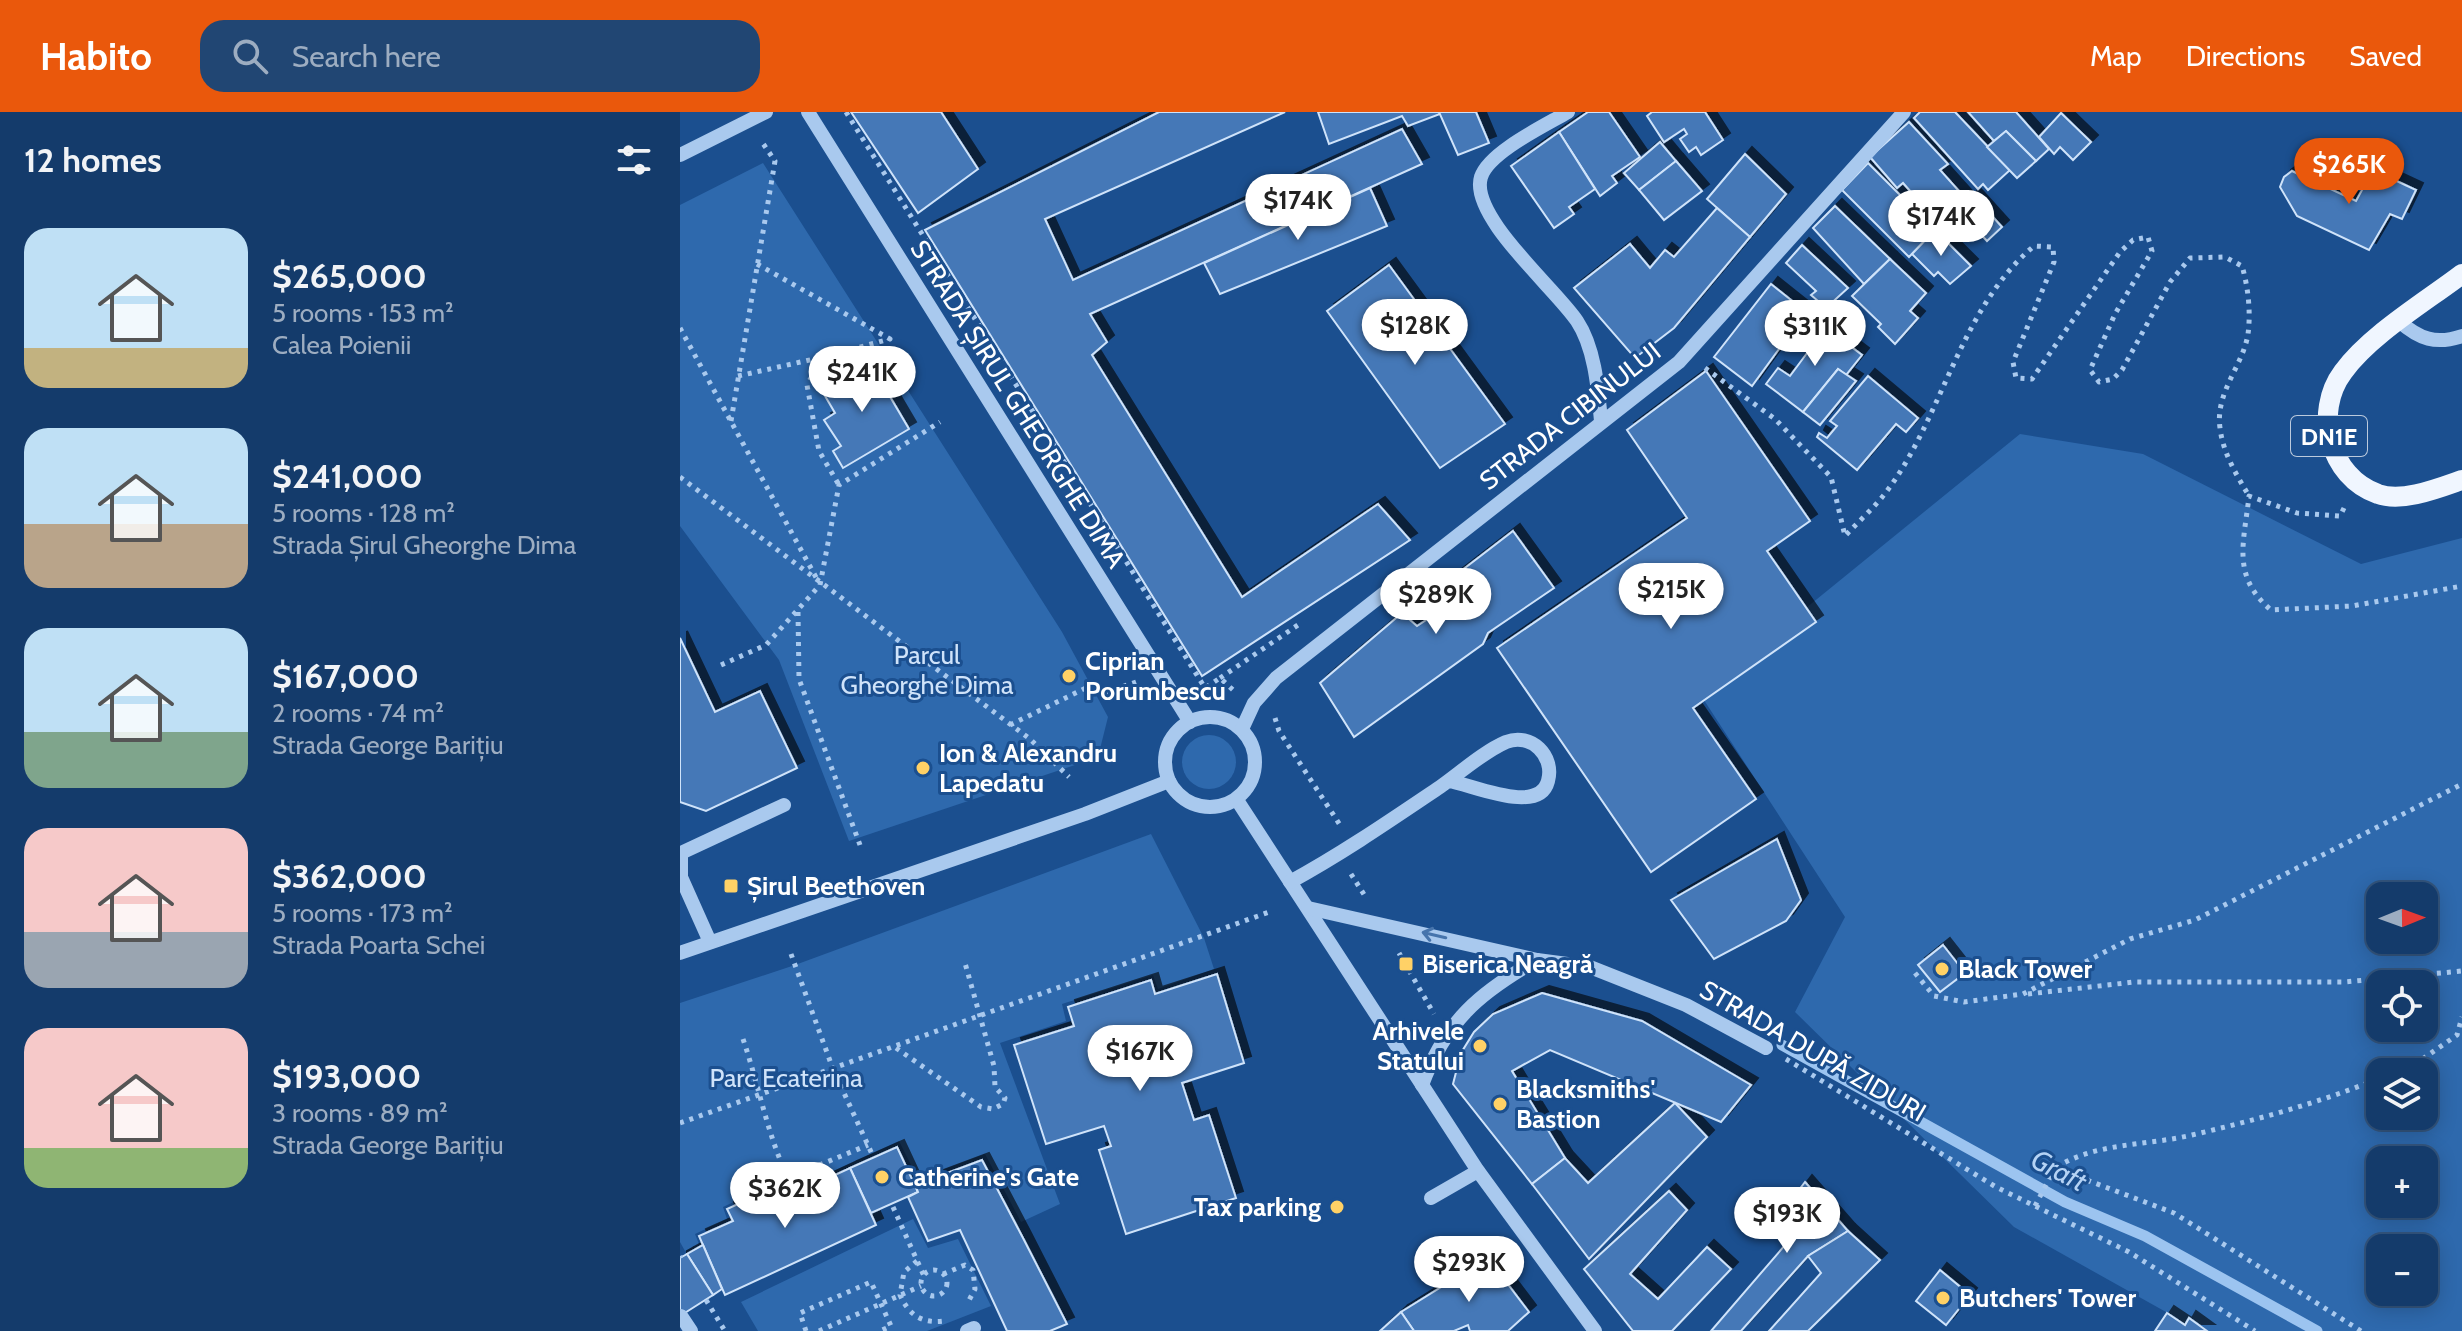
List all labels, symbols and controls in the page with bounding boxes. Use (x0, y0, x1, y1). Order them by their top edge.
search box (200, 20, 760, 92)
text: Habito (40, 33, 152, 80)
icon: search (228, 34, 272, 78)
text: Search here (292, 38, 441, 75)
text: Map (2090, 39, 2142, 73)
text: Directions (2186, 39, 2305, 73)
text: Saved (2349, 39, 2422, 73)
icon: filters (612, 138, 656, 182)
pin: $265K (2293, 138, 2405, 206)
text: 12 homes (24, 139, 162, 181)
text: $265K (2312, 148, 2386, 180)
pin: $174K (1242, 174, 1354, 242)
text: $174K (1263, 184, 1333, 216)
pin: $174K (1885, 190, 1997, 258)
text: $174K (1906, 200, 1976, 232)
street label: STRADA ȘIRUL GHEORGHE DIMA (903, 234, 1132, 574)
text: $265,000 (272, 255, 427, 297)
icon: home (88, 260, 184, 356)
text: 5 rooms · 153 m² (272, 297, 454, 329)
pin: $128K (1359, 299, 1471, 367)
pin: $311K (1759, 300, 1871, 368)
text: $128K (1380, 309, 1450, 341)
text: $311K (1783, 310, 1847, 342)
text: Calea Poienii (272, 329, 411, 361)
street label: STRADA CIBINULUI (1473, 335, 1667, 497)
pin: $241K (806, 346, 918, 414)
text: $241K (827, 356, 897, 388)
road number: DN1E (2291, 416, 2367, 456)
text: $241,000 (272, 455, 423, 497)
icon: home (88, 460, 184, 556)
text: 5 rooms · 128 m² (272, 497, 455, 529)
text: Strada Șirul Gheorghe Dima (272, 529, 576, 561)
pin: $215K (1615, 563, 1727, 631)
pin: $289K (1380, 568, 1492, 636)
text: $215K (1637, 573, 1705, 605)
text: $289K (1398, 578, 1474, 610)
park label: Parcul Gheorghe Dima (841, 639, 1014, 701)
place label: Ciprian Porumbescu (1085, 645, 1226, 707)
text: $167,000 (272, 655, 419, 697)
icon: home (88, 660, 184, 756)
marker: Ciprian Porumbescu (1060, 667, 1078, 685)
text: 2 rooms · 74 m² (272, 697, 444, 729)
text: Strada George Barițiu (272, 729, 504, 761)
place label: Ion & Alexandru Lapedatu (939, 737, 1117, 799)
marker: Ion & Alexandru Lapedatu (914, 759, 932, 777)
text: $362,000 (272, 855, 427, 897)
icon: home (88, 860, 184, 956)
place label: Șirul Beethoven (747, 870, 925, 903)
marker: Șirul Beethoven (722, 877, 740, 895)
north arrow (2366, 882, 2438, 954)
map controls (2366, 882, 2438, 1306)
text: 5 rooms · 173 m² (272, 897, 453, 929)
one-way arrow (1422, 927, 1447, 942)
text: Strada Poarta Schei (272, 929, 485, 961)
place label: Biserica Neagră (1422, 948, 1593, 980)
place label: Black Tower (1958, 953, 2092, 985)
marker: Biserica Neagră (1397, 955, 1415, 973)
marker: Black Tower (1933, 960, 1951, 978)
button: locate (2366, 970, 2438, 1042)
street label: STRADA DUPĂ ZIDURI (1694, 973, 1932, 1129)
place label: Arhivele Statului (1372, 1015, 1464, 1077)
pin: $167K (1084, 1025, 1196, 1093)
text: $167K (1106, 1035, 1174, 1067)
marker: Arhivele Statului (1471, 1037, 1489, 1055)
text: $193,000 (272, 1055, 421, 1097)
button: layers (2366, 1058, 2438, 1130)
icon: home (88, 1060, 184, 1156)
park label: Parc Ecaterina (709, 1062, 863, 1094)
place label: Blacksmiths' Bastion (1516, 1073, 1655, 1135)
marker: Blacksmiths' Bastion (1491, 1095, 1509, 1113)
text: 3 rooms · 89 m² (272, 1097, 448, 1129)
text: Strada George Barițiu (272, 1129, 504, 1161)
water label: Graft (2026, 1142, 2093, 1198)
button: + (2366, 1146, 2438, 1218)
place label: Catherine's Gate (898, 1161, 1079, 1193)
pin: $362K (729, 1162, 841, 1230)
marker: Catherine's Gate (873, 1168, 891, 1186)
text: $362K (748, 1172, 822, 1204)
pin: $193K (1731, 1187, 1843, 1255)
place label: Tax parking (1194, 1191, 1321, 1223)
text: $193K (1752, 1197, 1822, 1229)
marker: Tax parking (1328, 1198, 1346, 1216)
button: − (2366, 1234, 2438, 1306)
pin: $293K (1413, 1236, 1525, 1304)
text: $293K (1432, 1246, 1506, 1278)
place label: Butchers' Tower (1959, 1282, 2136, 1314)
marker: Butchers' Tower (1934, 1289, 1952, 1307)

